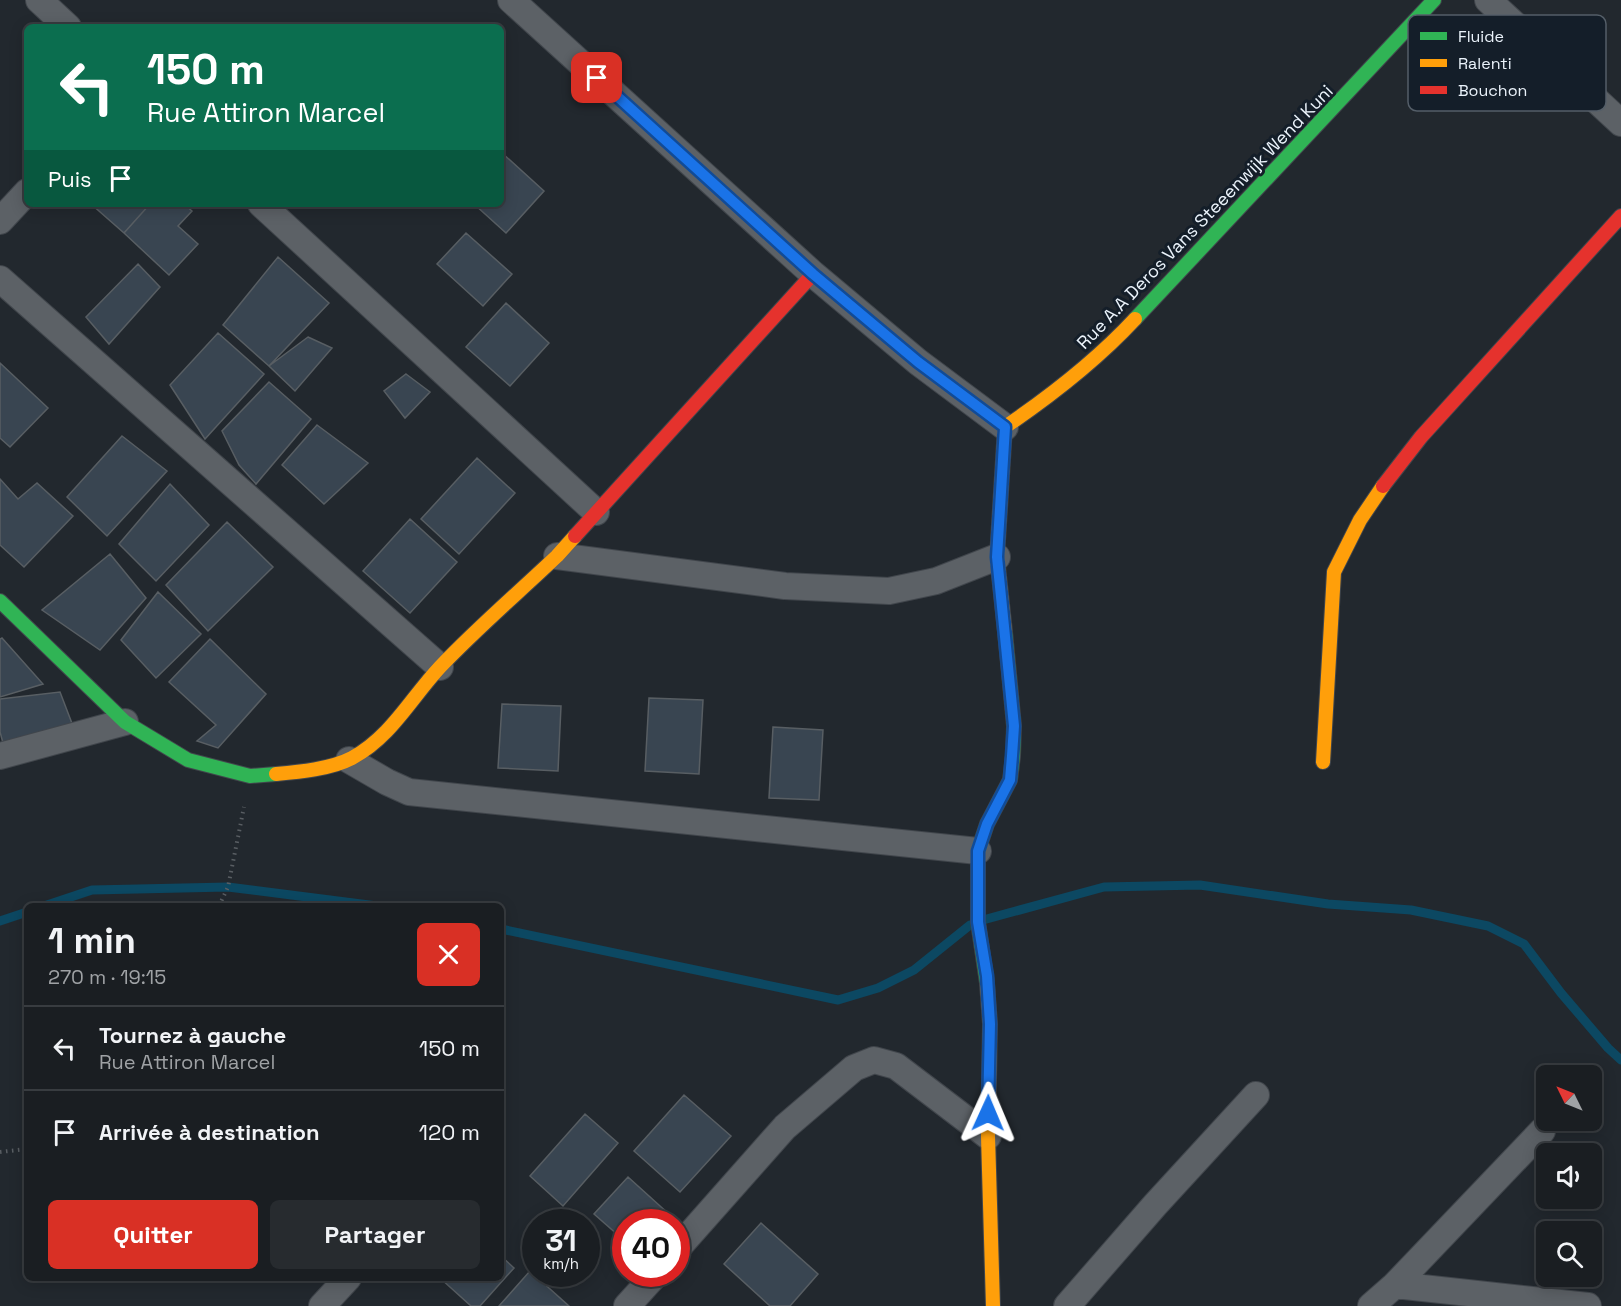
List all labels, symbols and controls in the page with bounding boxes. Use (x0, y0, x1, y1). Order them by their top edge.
legend (1408, 15, 1606, 111)
text: Fluide (1458, 26, 1504, 47)
text: 150 m (147, 43, 265, 96)
icon: left (48, 48, 126, 126)
pin (571, 52, 622, 103)
text: Ralenti (1458, 53, 1512, 74)
icon: arrive (580, 61, 613, 94)
street label: Rue A.A Deros Vans Steeenwijk Wend Kuni (1072, 80, 1338, 354)
text: Bouchon (1458, 80, 1527, 101)
text: Rue Attiron Marcel (147, 95, 385, 130)
icon: arrive (104, 162, 137, 195)
text: Puis (48, 165, 92, 193)
text: 1 min (48, 918, 136, 964)
button: close (417, 923, 480, 986)
text: 270 m · 19:15 (48, 964, 166, 990)
text: Tournez à gauche (99, 1021, 286, 1049)
icon: left (48, 1032, 81, 1065)
text: 150 m (419, 1034, 480, 1062)
text: Rue Attiron Marcel (99, 1049, 275, 1075)
north arrow (1536, 1065, 1602, 1131)
map controls (1536, 1065, 1602, 1287)
position arrow (956, 1081, 1020, 1145)
icon: arrive (48, 1116, 81, 1149)
text: Arrivée à destination (99, 1118, 320, 1146)
text: 120 m (419, 1118, 480, 1146)
button: sound (1536, 1143, 1602, 1209)
button: Quitter (48, 1200, 258, 1269)
button: Partager (270, 1200, 480, 1269)
speed limit sign: 40 (612, 1209, 690, 1287)
text: 31 (545, 1221, 577, 1260)
button: search (1536, 1221, 1602, 1287)
text: km/h (543, 1254, 579, 1273)

